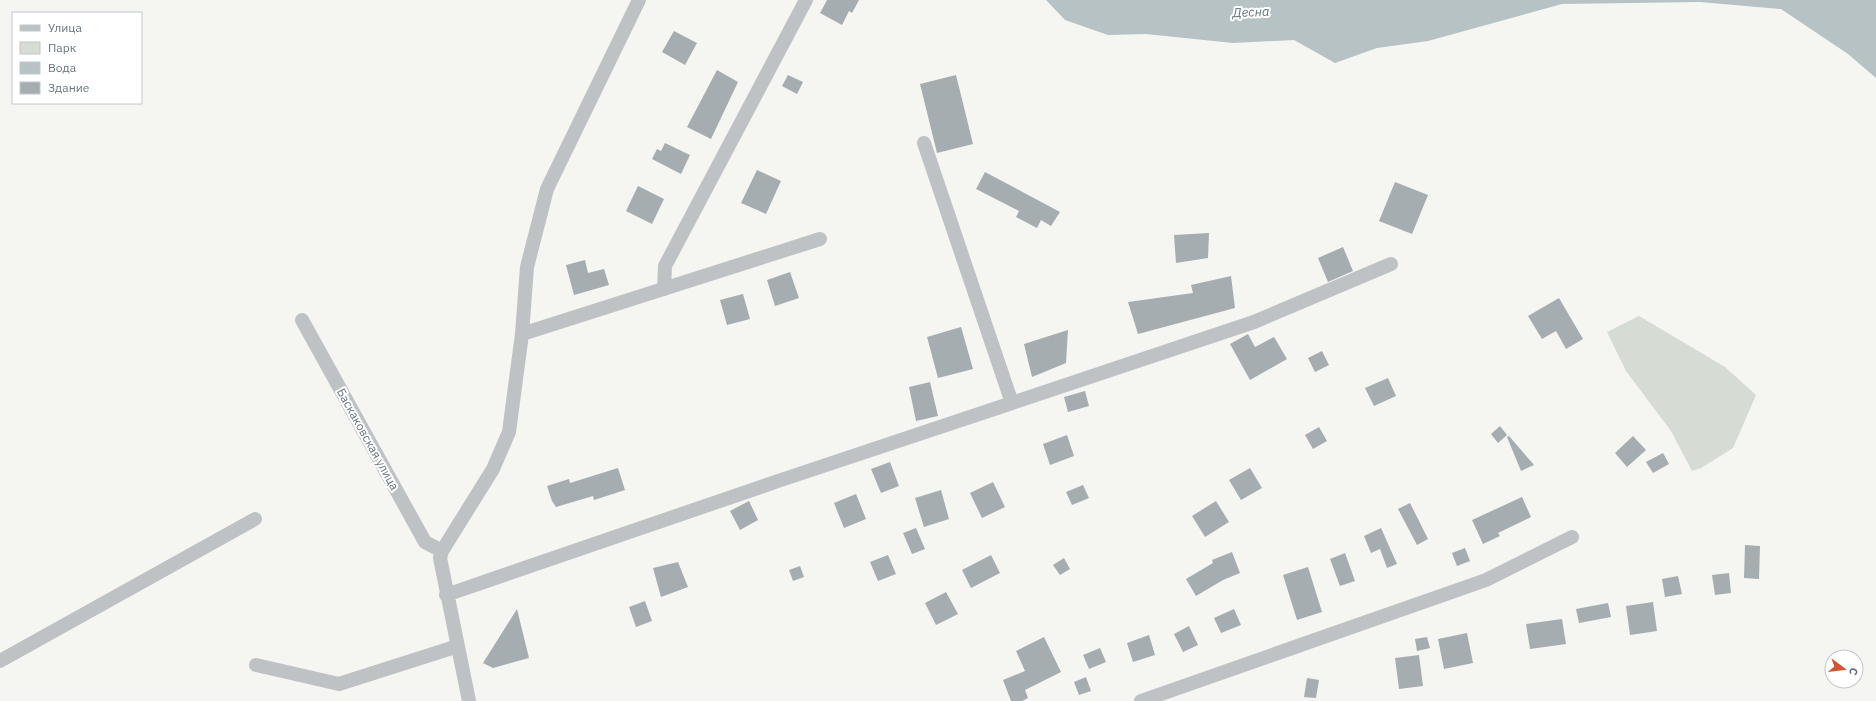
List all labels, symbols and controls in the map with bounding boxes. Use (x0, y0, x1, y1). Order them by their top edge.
water label: Десна (1231, 3, 1270, 21)
legend (12, 12, 142, 104)
text: Улица (48, 20, 82, 35)
text: Парк (48, 40, 77, 55)
text: Вода (48, 60, 77, 75)
text: Здание (48, 80, 90, 95)
street label: Баскаковская улица (334, 385, 403, 493)
north arrow (1824, 649, 1864, 689)
text: С (1846, 666, 1861, 677)

